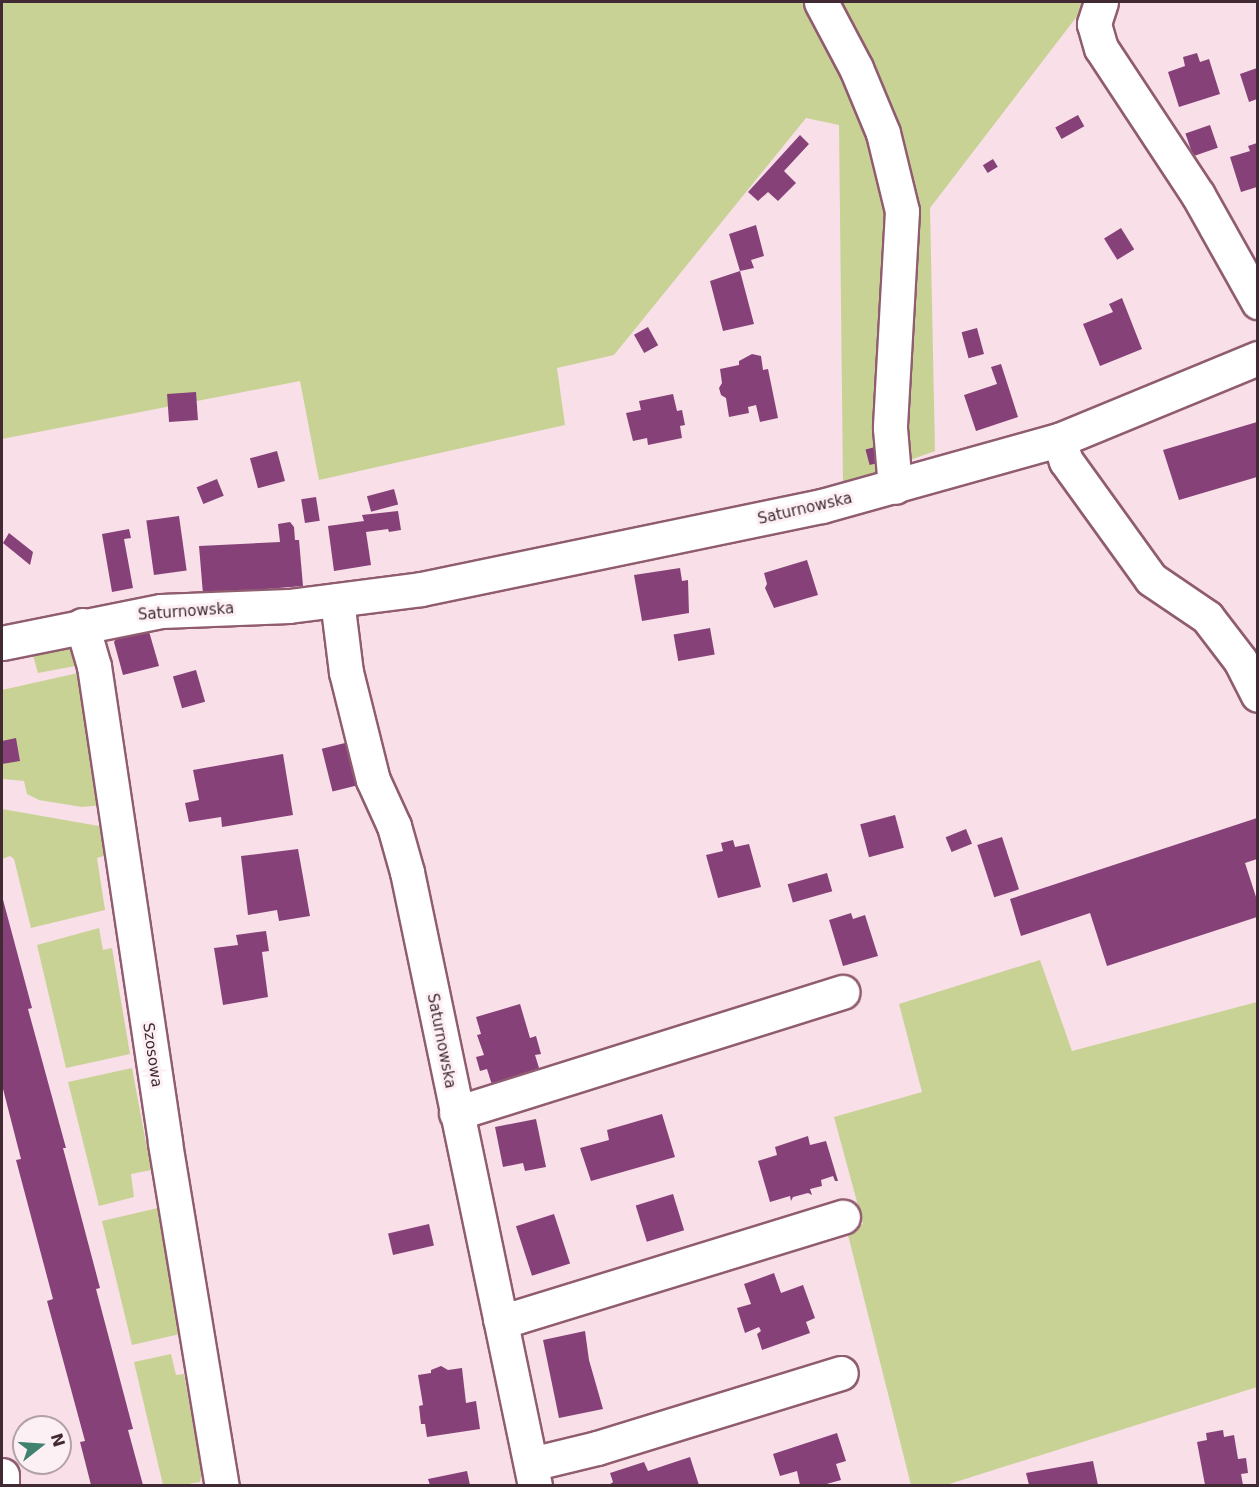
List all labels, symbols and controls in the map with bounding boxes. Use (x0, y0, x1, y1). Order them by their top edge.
street label: Saturnowska (756, 489, 854, 529)
street label: Saturnowska (137, 600, 235, 624)
street label: Saturnowska (423, 992, 459, 1090)
street label: Szosowa (139, 1022, 165, 1088)
north arrow (12, 1415, 72, 1475)
text: N (47, 1431, 69, 1449)

